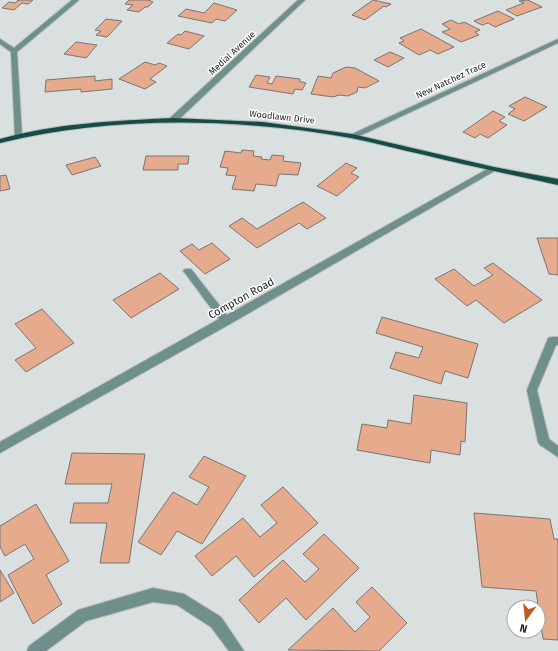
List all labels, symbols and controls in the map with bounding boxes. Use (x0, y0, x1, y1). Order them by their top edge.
street label: Medial Avenue (207, 29, 257, 77)
street label: New Natchez Trace (414, 59, 488, 101)
street label: Woodlawn Drive (249, 109, 315, 125)
street label: Compton Road (206, 275, 276, 322)
north arrow (506, 599, 546, 639)
text: N (518, 621, 529, 635)

